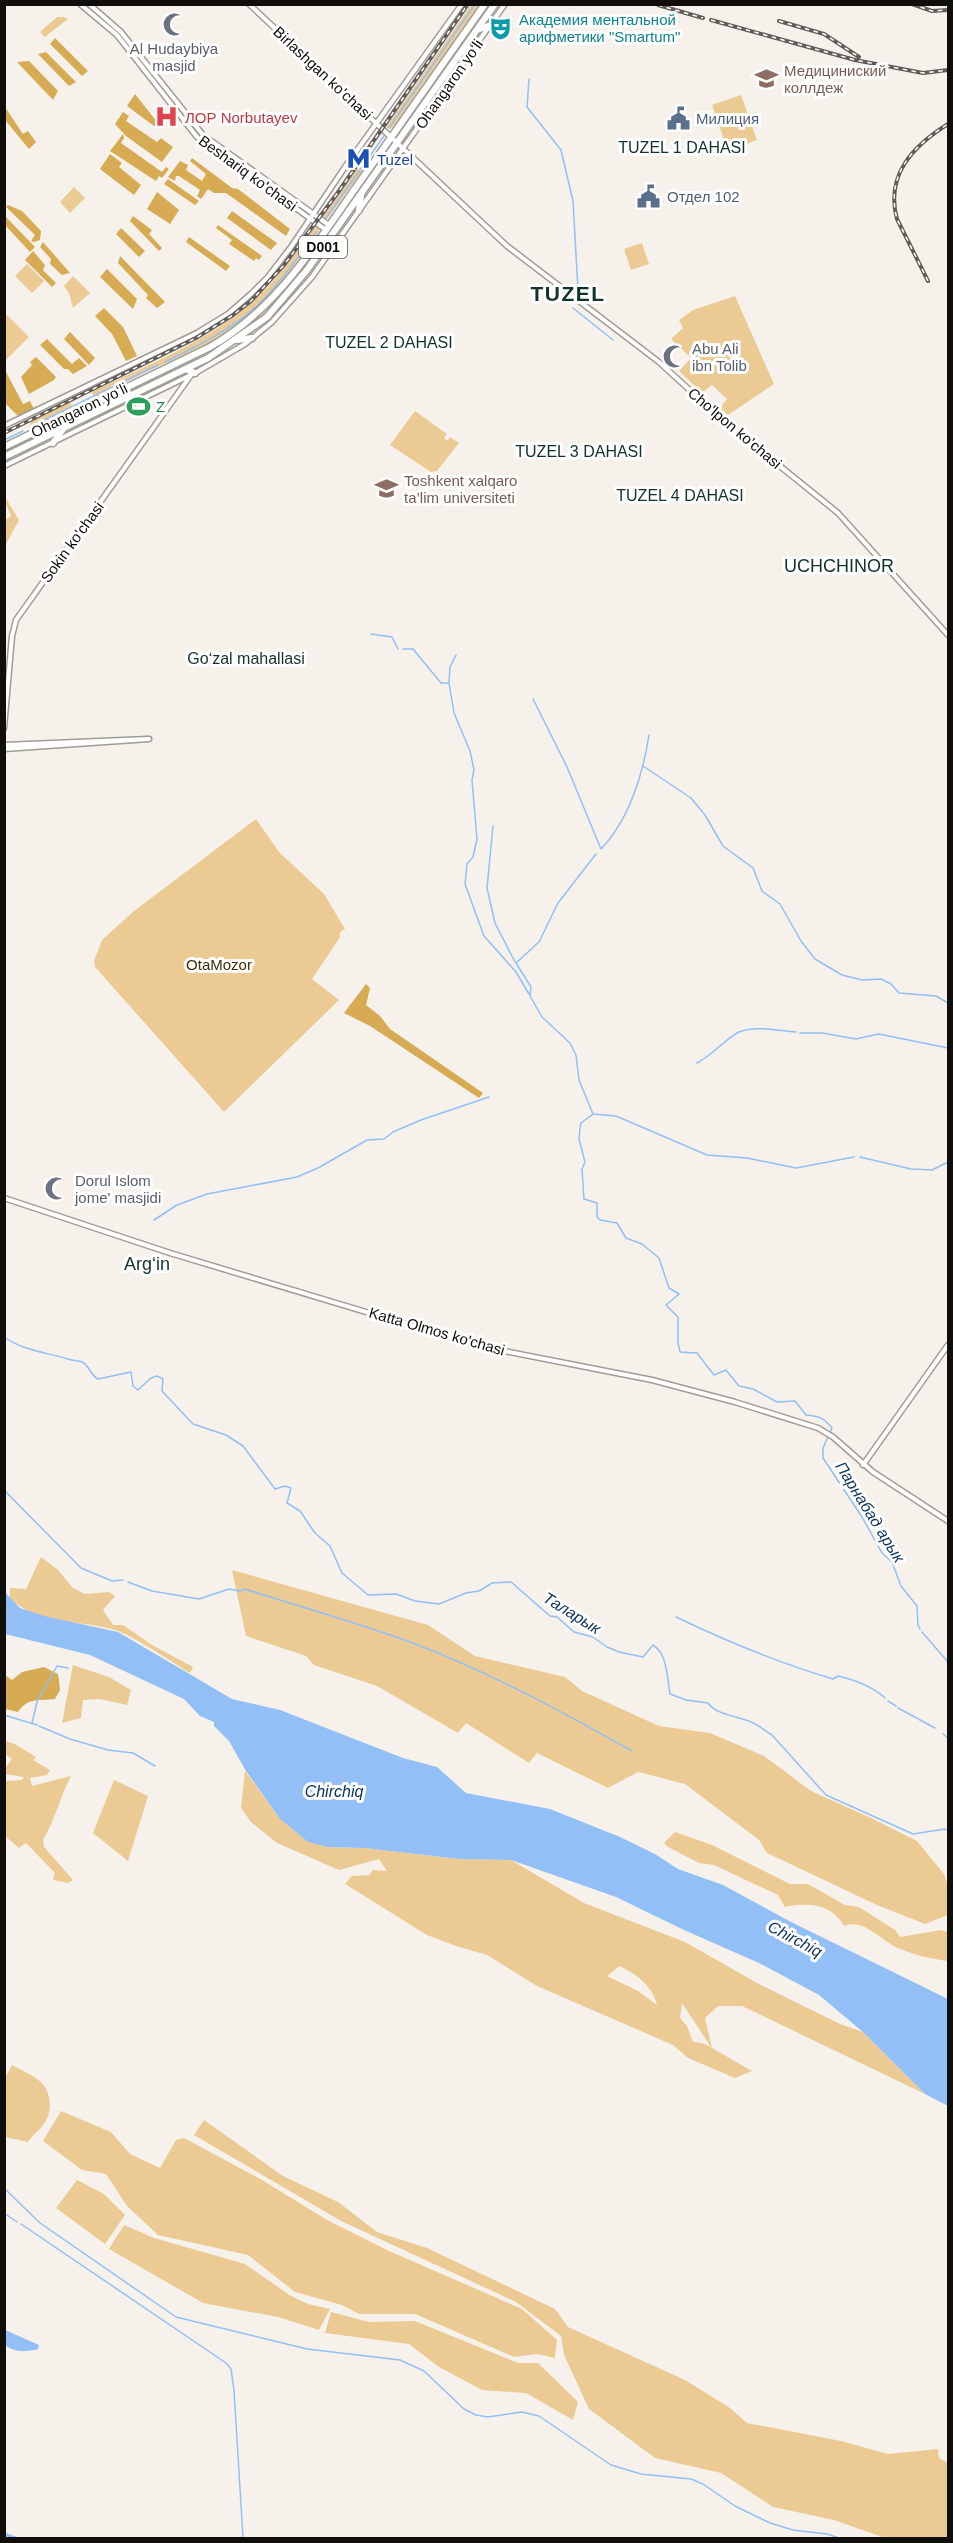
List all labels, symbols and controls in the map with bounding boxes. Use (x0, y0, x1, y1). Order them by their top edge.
mosque icon: Al Hudaybiya masjid (161, 11, 187, 37)
place label: Академия ментальной арифметики "Smartum" (519, 11, 680, 45)
theatre icon: Академия ментальной арифметики "Smartum" (488, 15, 514, 41)
street label: Birlashgan ko'chasi (270, 23, 376, 123)
street label: Ohangaron yoʻli (412, 36, 486, 132)
place label: Al Hudaybiya masjid (130, 40, 219, 74)
place label: Медициниский коллдеж (784, 62, 886, 96)
school or university icon: Медициниский коллдеж (753, 66, 779, 92)
hospital icon: ЛОР Norbutayev (154, 104, 180, 130)
public building icon: Милиция (665, 105, 691, 131)
place label: ЛОР Norbutayev (185, 109, 298, 126)
place label: Милиция (696, 110, 759, 127)
street label: Beshariq ko'chasi (196, 132, 300, 214)
district label: TUZEL 1 DAHASI (618, 139, 746, 156)
metro station icon: Tuzel (346, 146, 372, 172)
place label: Tuzel (377, 151, 413, 168)
public building icon: Отдел 102 (636, 183, 662, 209)
place label: Отдел 102 (667, 188, 740, 205)
road number: D001 (299, 236, 347, 258)
district label: TUZEL (530, 282, 606, 305)
district label: TUZEL 2 DAHASI (325, 334, 453, 351)
place label: Abu Ali ibn Tolib (692, 340, 747, 374)
mosque icon: Abu Ali ibn Tolib (661, 344, 687, 370)
street label: Ohangaron yoʻli (28, 379, 130, 441)
street label: Cho'lpon ko'chasi (685, 384, 785, 472)
sports icon: Z (125, 393, 151, 419)
place label: Z (156, 398, 165, 415)
district label: TUZEL 3 DAHASI (515, 443, 643, 460)
place label: Toshkent xalqaro ta’lim universiteti (404, 472, 517, 506)
school or university icon: Toshkent xalqaro ta’lim universiteti (373, 476, 399, 502)
district label: TUZEL 4 DAHASI (616, 487, 744, 504)
street label: Sokin ko'chasi (37, 498, 107, 586)
district label: UCHCHINOR (784, 556, 894, 576)
district label: Goʻzal mahallasi (187, 650, 305, 667)
park label: OtaMozor (186, 956, 252, 973)
place label: Dorul Islom jome' masjidi (74, 1172, 161, 1206)
mosque icon: Dorul Islom jome' masjidi (44, 1176, 70, 1202)
district label: Argʻin (124, 1254, 170, 1274)
street label: Katta Olmos ko'chasi (367, 1303, 507, 1359)
water label: Парнабад арык (832, 1459, 909, 1567)
water label: Таларык (540, 1589, 605, 1638)
water label: Chirchiq (305, 1783, 363, 1800)
water label: Chirchiq (765, 1918, 825, 1960)

